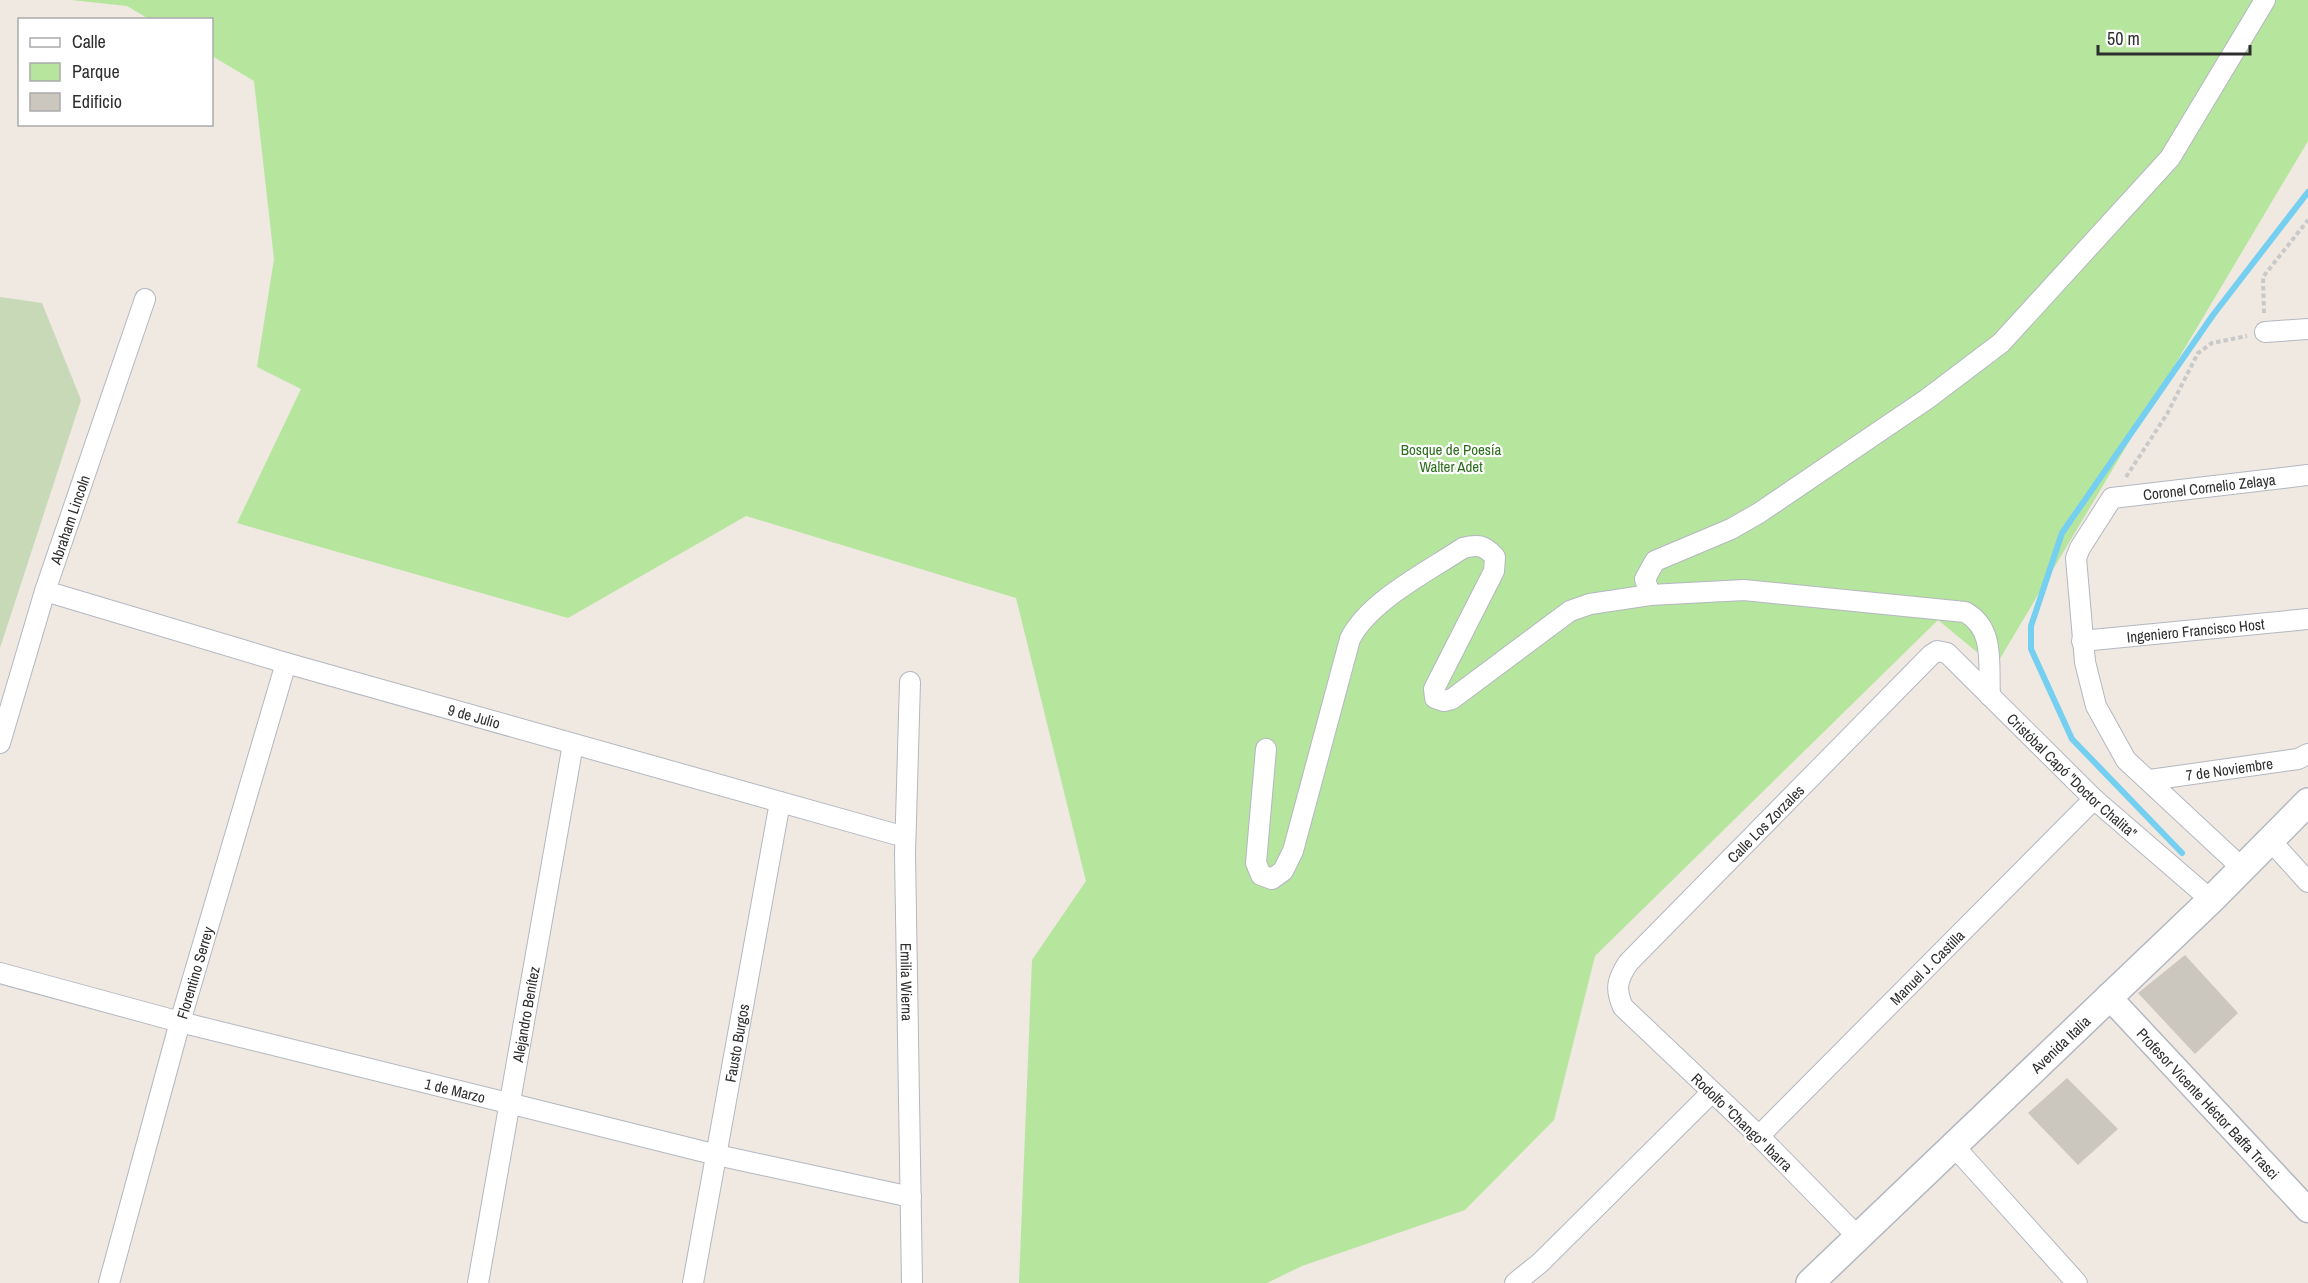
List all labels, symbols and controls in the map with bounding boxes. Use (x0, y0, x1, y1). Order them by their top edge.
legend (18, 18, 213, 126)
scale bar (2098, 18, 2250, 56)
text: 50 m (2107, 26, 2140, 51)
text: Calle (72, 29, 106, 54)
text: Parque (72, 59, 120, 84)
text: Edificio (72, 89, 122, 114)
park label: Bosque de Poesía Walter Adet (1401, 439, 1501, 477)
street label: Coronel Cornelio Zelaya (2142, 468, 2277, 505)
street label: Abraham Lincoln (44, 472, 94, 568)
street label: Ingeniero Francisco Host (2126, 613, 2266, 647)
street label: 9 de Julio (446, 699, 503, 733)
street label: Cristóbal Capó "Doctor Chalita" (2003, 708, 2142, 843)
street label: 7 de Noviembre (2184, 752, 2274, 785)
street label: Calle Los Zorzales (1722, 780, 1808, 867)
street label: Florentino Serrey (171, 923, 218, 1021)
street label: Manuel J. Castilla (1885, 925, 1969, 1009)
street label: Emilia Wierna (896, 943, 918, 1021)
street label: Alejandro Benítez (506, 964, 544, 1065)
street label: Fausto Burgos (719, 1002, 754, 1084)
street label: Avenida Italia (2025, 1010, 2095, 1078)
street label: Profesor Vicente Héctor Baffa Trasci (2132, 1023, 2284, 1184)
street label: Rodolfo "Chango" Ibarra (1687, 1068, 1797, 1176)
street label: 1 de Marzo (423, 1072, 488, 1108)

